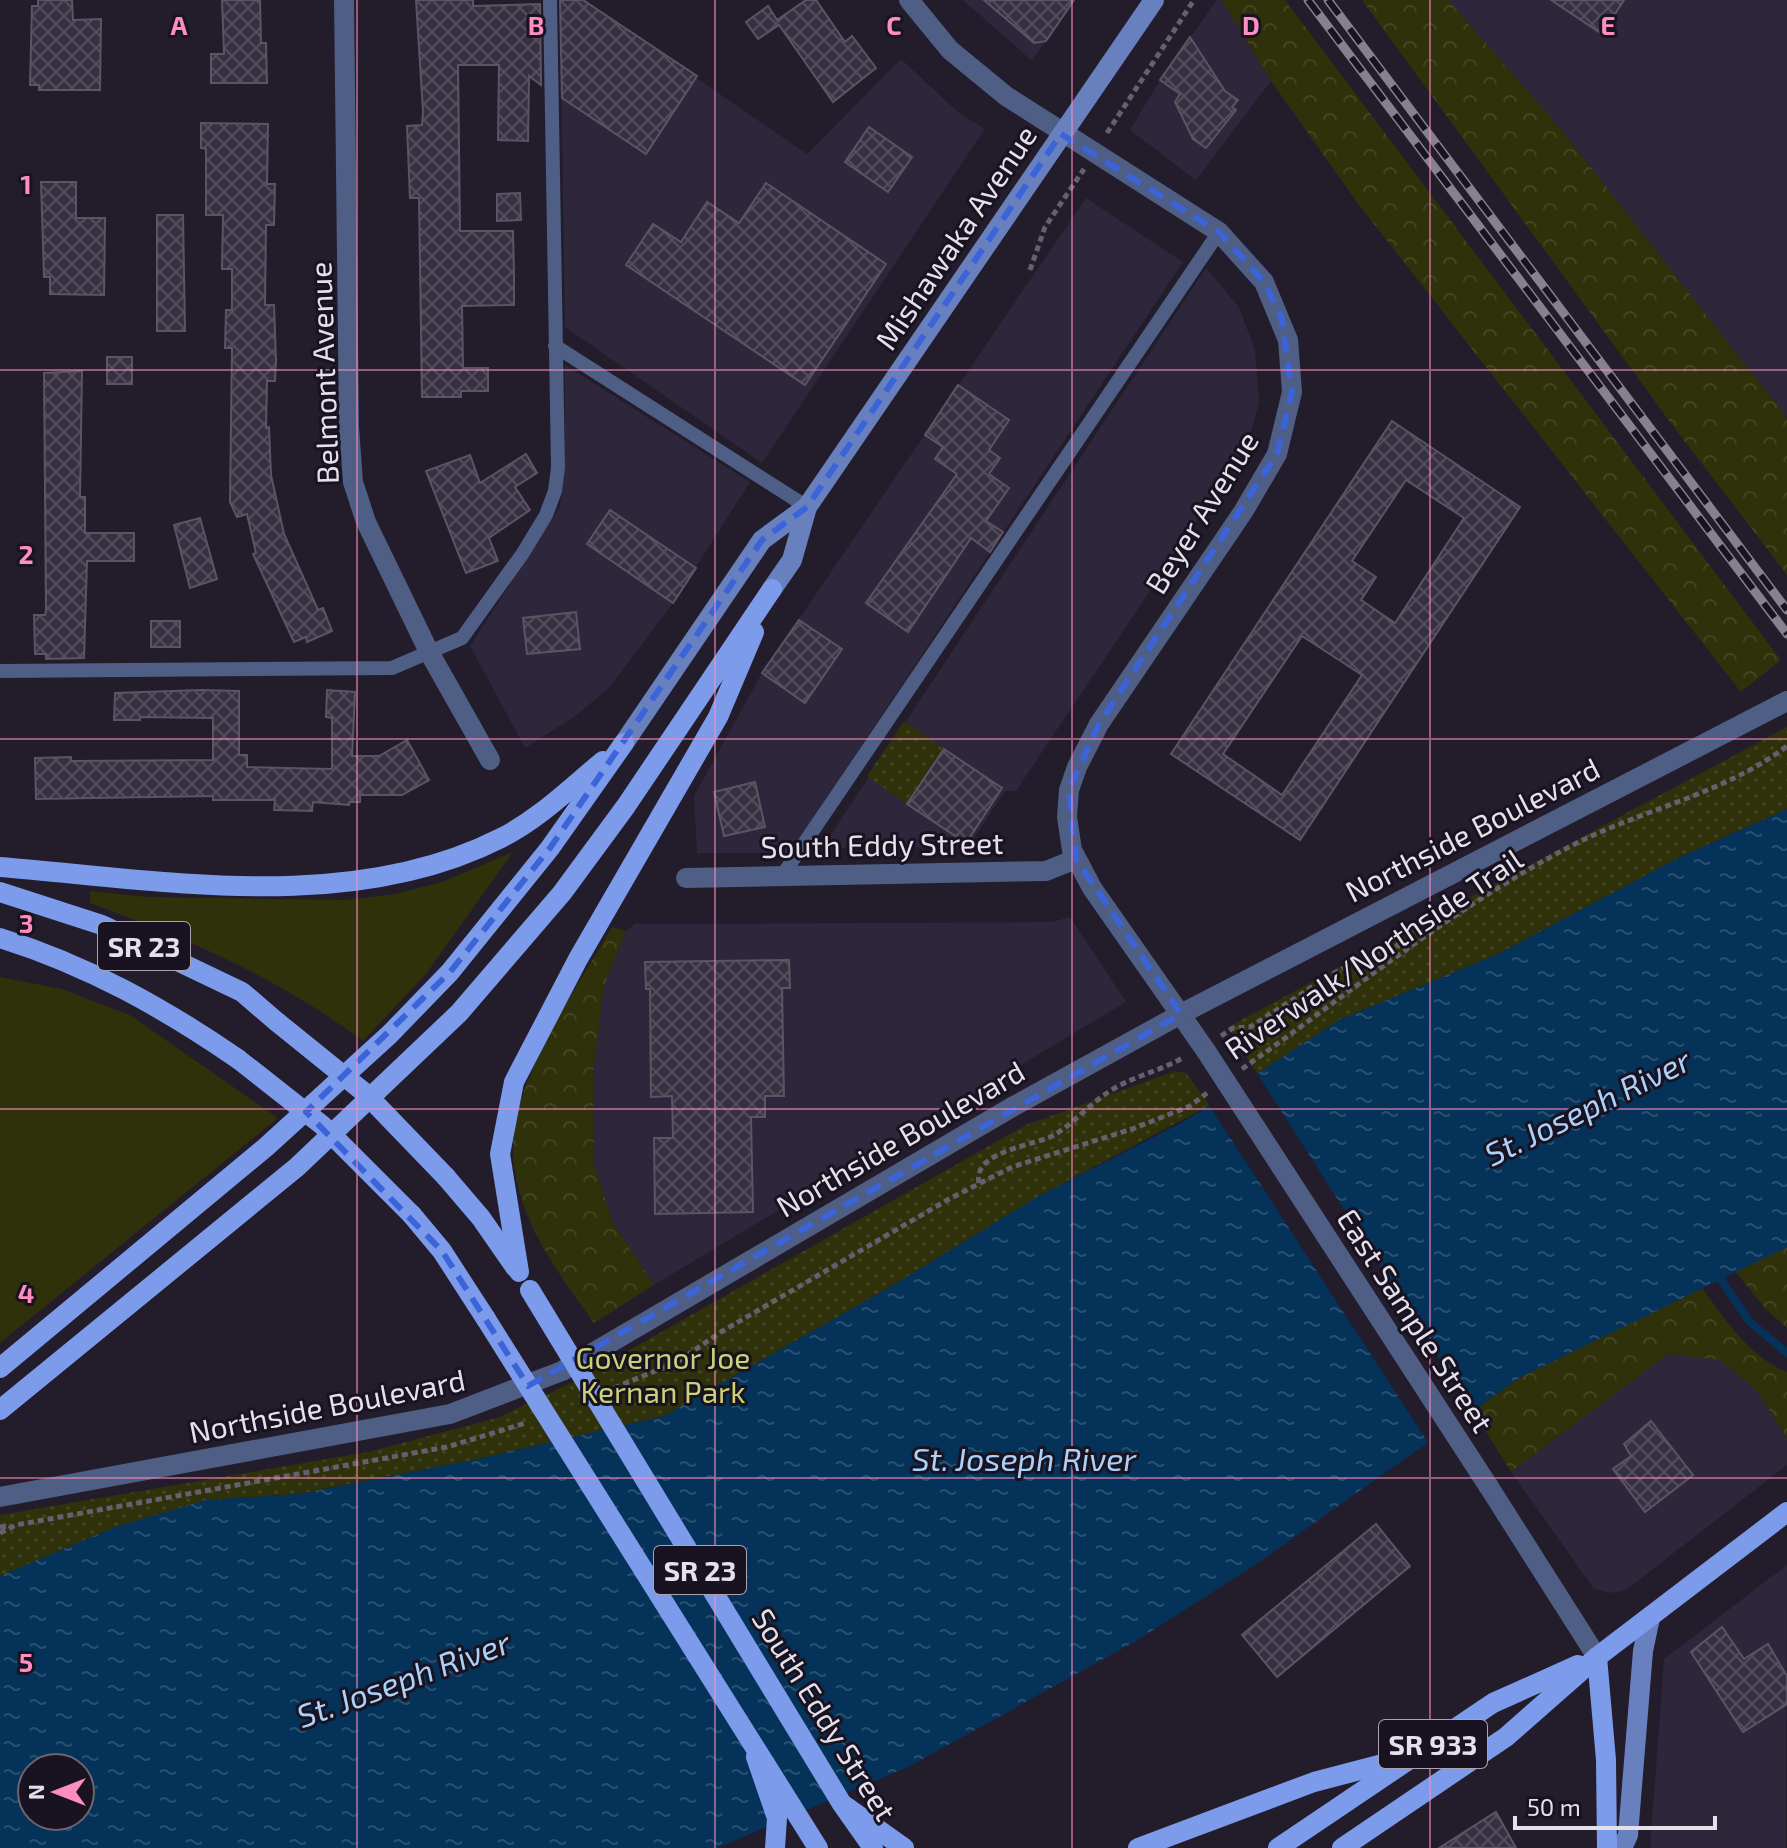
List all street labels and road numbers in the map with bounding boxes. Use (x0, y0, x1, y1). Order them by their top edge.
street label: Mishawaka Avenue (867, 118, 1043, 356)
street label: Belmont Avenue (301, 261, 345, 485)
street label: Beyer Avenue (1137, 424, 1265, 600)
street label: Northside Boulevard (1339, 749, 1605, 909)
street label: South Eddy Street (760, 824, 1004, 864)
street label: Riverwalk/Northside Trail (1217, 840, 1529, 1066)
road number: SR 23 (98, 922, 190, 970)
street label: Northside Boulevard (770, 1052, 1030, 1224)
street label: East Sample Street (1330, 1202, 1502, 1438)
street label: Northside Boulevard (186, 1361, 468, 1449)
road number: SR 23 (654, 1546, 746, 1594)
street label: South Eddy Street (745, 1601, 905, 1827)
road number: SR 933 (1379, 1720, 1487, 1768)

